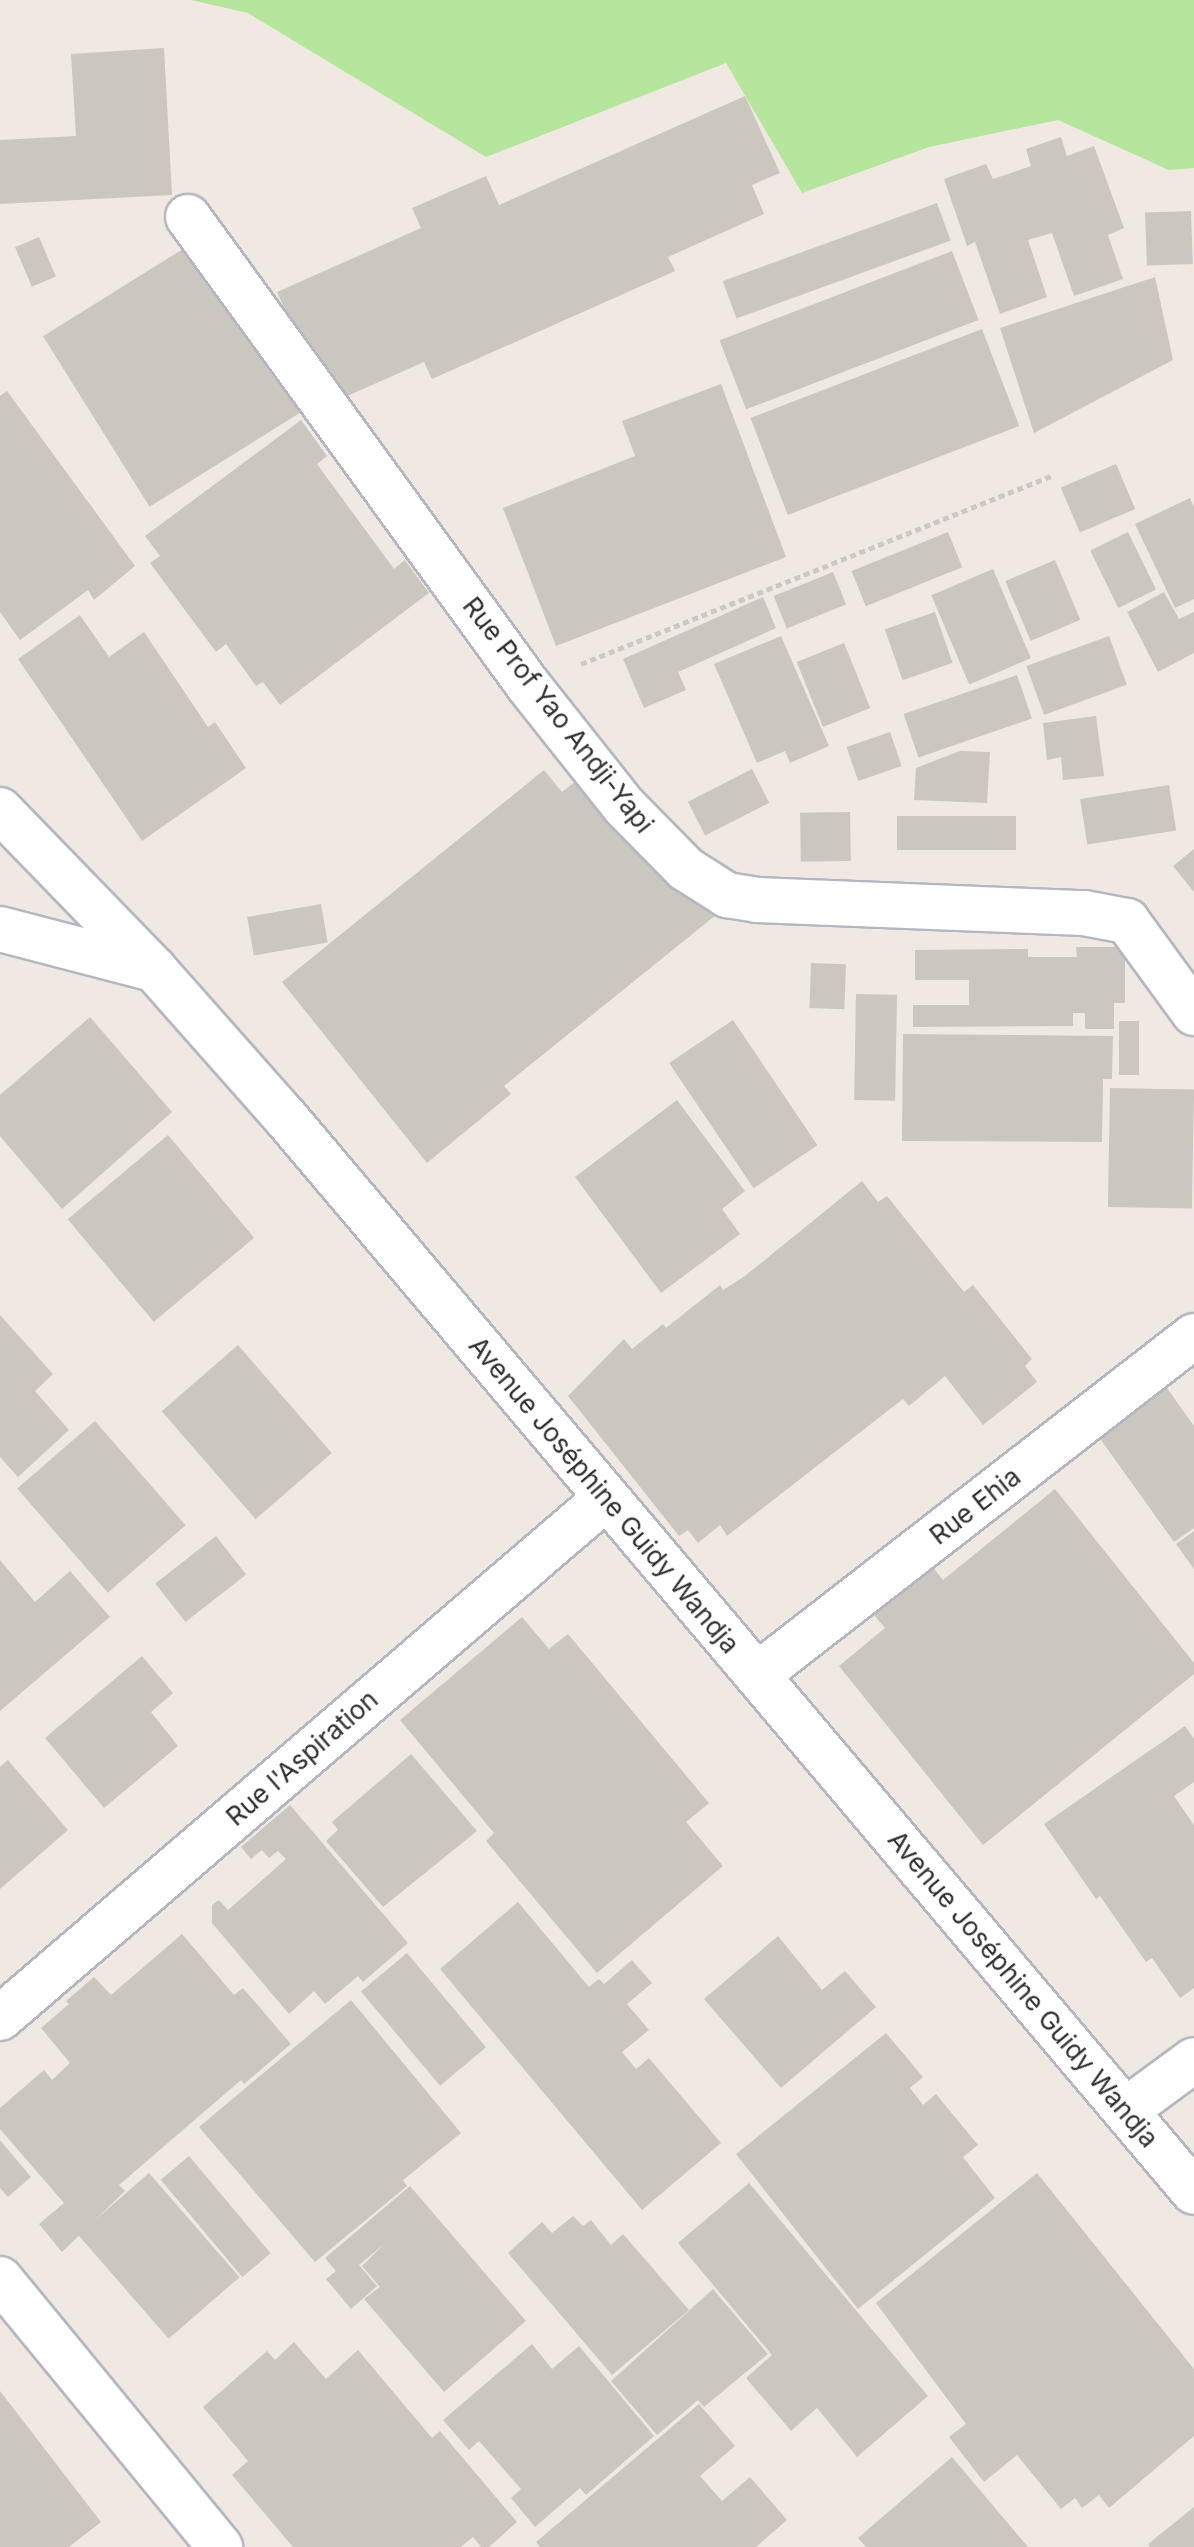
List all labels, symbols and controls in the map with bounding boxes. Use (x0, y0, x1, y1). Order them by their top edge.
street label: Rue Prof Yao Andji-Yapi (456, 591, 660, 839)
street label: Avenue Joséphine Guidy Wandja (462, 1330, 746, 1660)
street label: Rue Ehia (923, 1461, 1027, 1551)
street label: Rue l'Aspiration (220, 1684, 384, 1832)
street label: Avenue Joséphine Guidy Wandja (881, 1824, 1165, 2154)

